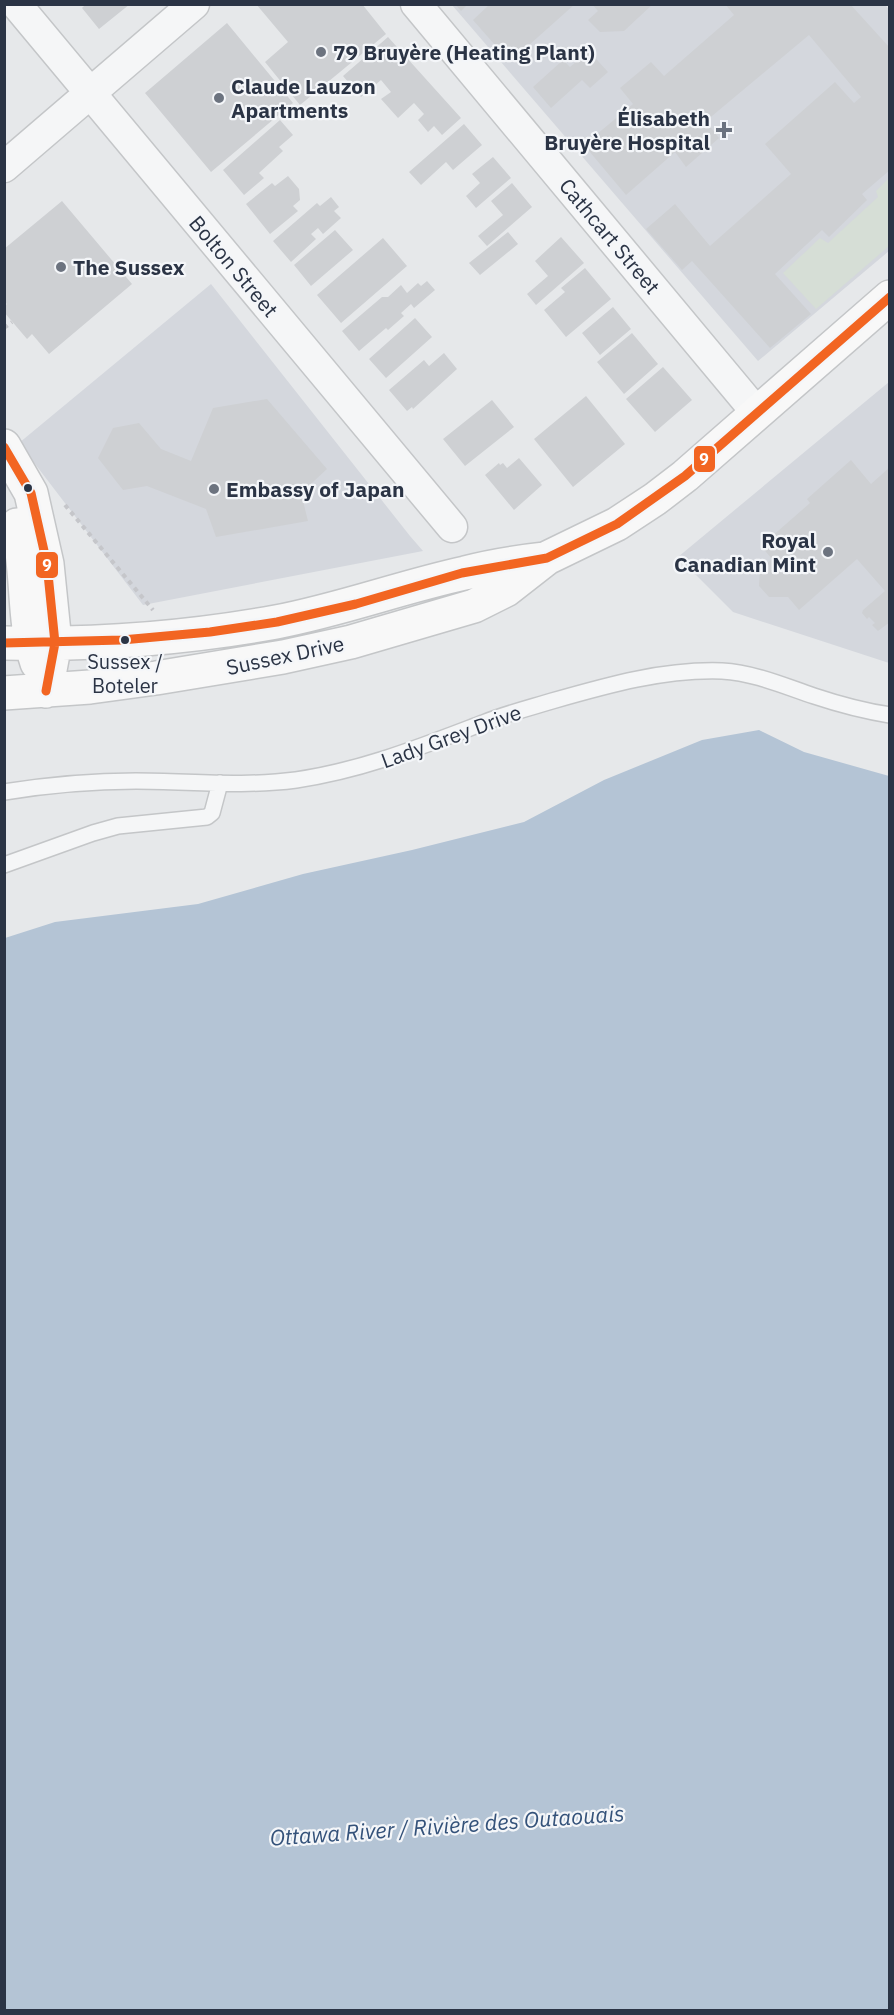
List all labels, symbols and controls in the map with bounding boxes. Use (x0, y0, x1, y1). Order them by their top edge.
place label: 79 Bruyère (Heating Plant) (333, 38, 595, 66)
marker: 79 Bruyère (Heating Plant) (314, 45, 328, 59)
place label: Claude Lauzon Apartments (231, 72, 376, 124)
marker: Claude Lauzon Apartments (212, 91, 226, 105)
place label: Élisabeth Bruyère Hospital (544, 104, 710, 156)
marker: Élisabeth Bruyère Hospital (715, 121, 733, 139)
street label: Cathcart Street (553, 172, 667, 300)
street label: Bolton Street (183, 209, 285, 323)
place label: The Sussex (73, 253, 185, 281)
marker: The Sussex (54, 260, 68, 274)
line badge: 9 (693, 445, 716, 473)
text: 9 (699, 449, 709, 469)
place label: Embassy of Japan (226, 475, 404, 503)
unlabelled marker (22, 482, 34, 494)
marker: Embassy of Japan (207, 482, 221, 496)
place label: Royal Canadian Mint (674, 526, 816, 578)
marker: Royal Canadian Mint (821, 545, 835, 559)
line badge: 9 (35, 551, 59, 579)
text: 9 (42, 555, 52, 575)
street label: Sussex Drive (223, 629, 347, 681)
marker: Sussex / Boteler (119, 634, 131, 646)
place label: Sussex / Boteler (87, 648, 163, 699)
street label: Lady Grey Drive (377, 698, 525, 774)
water label: Ottawa River / Rivière des Outaouais (269, 1798, 625, 1852)

